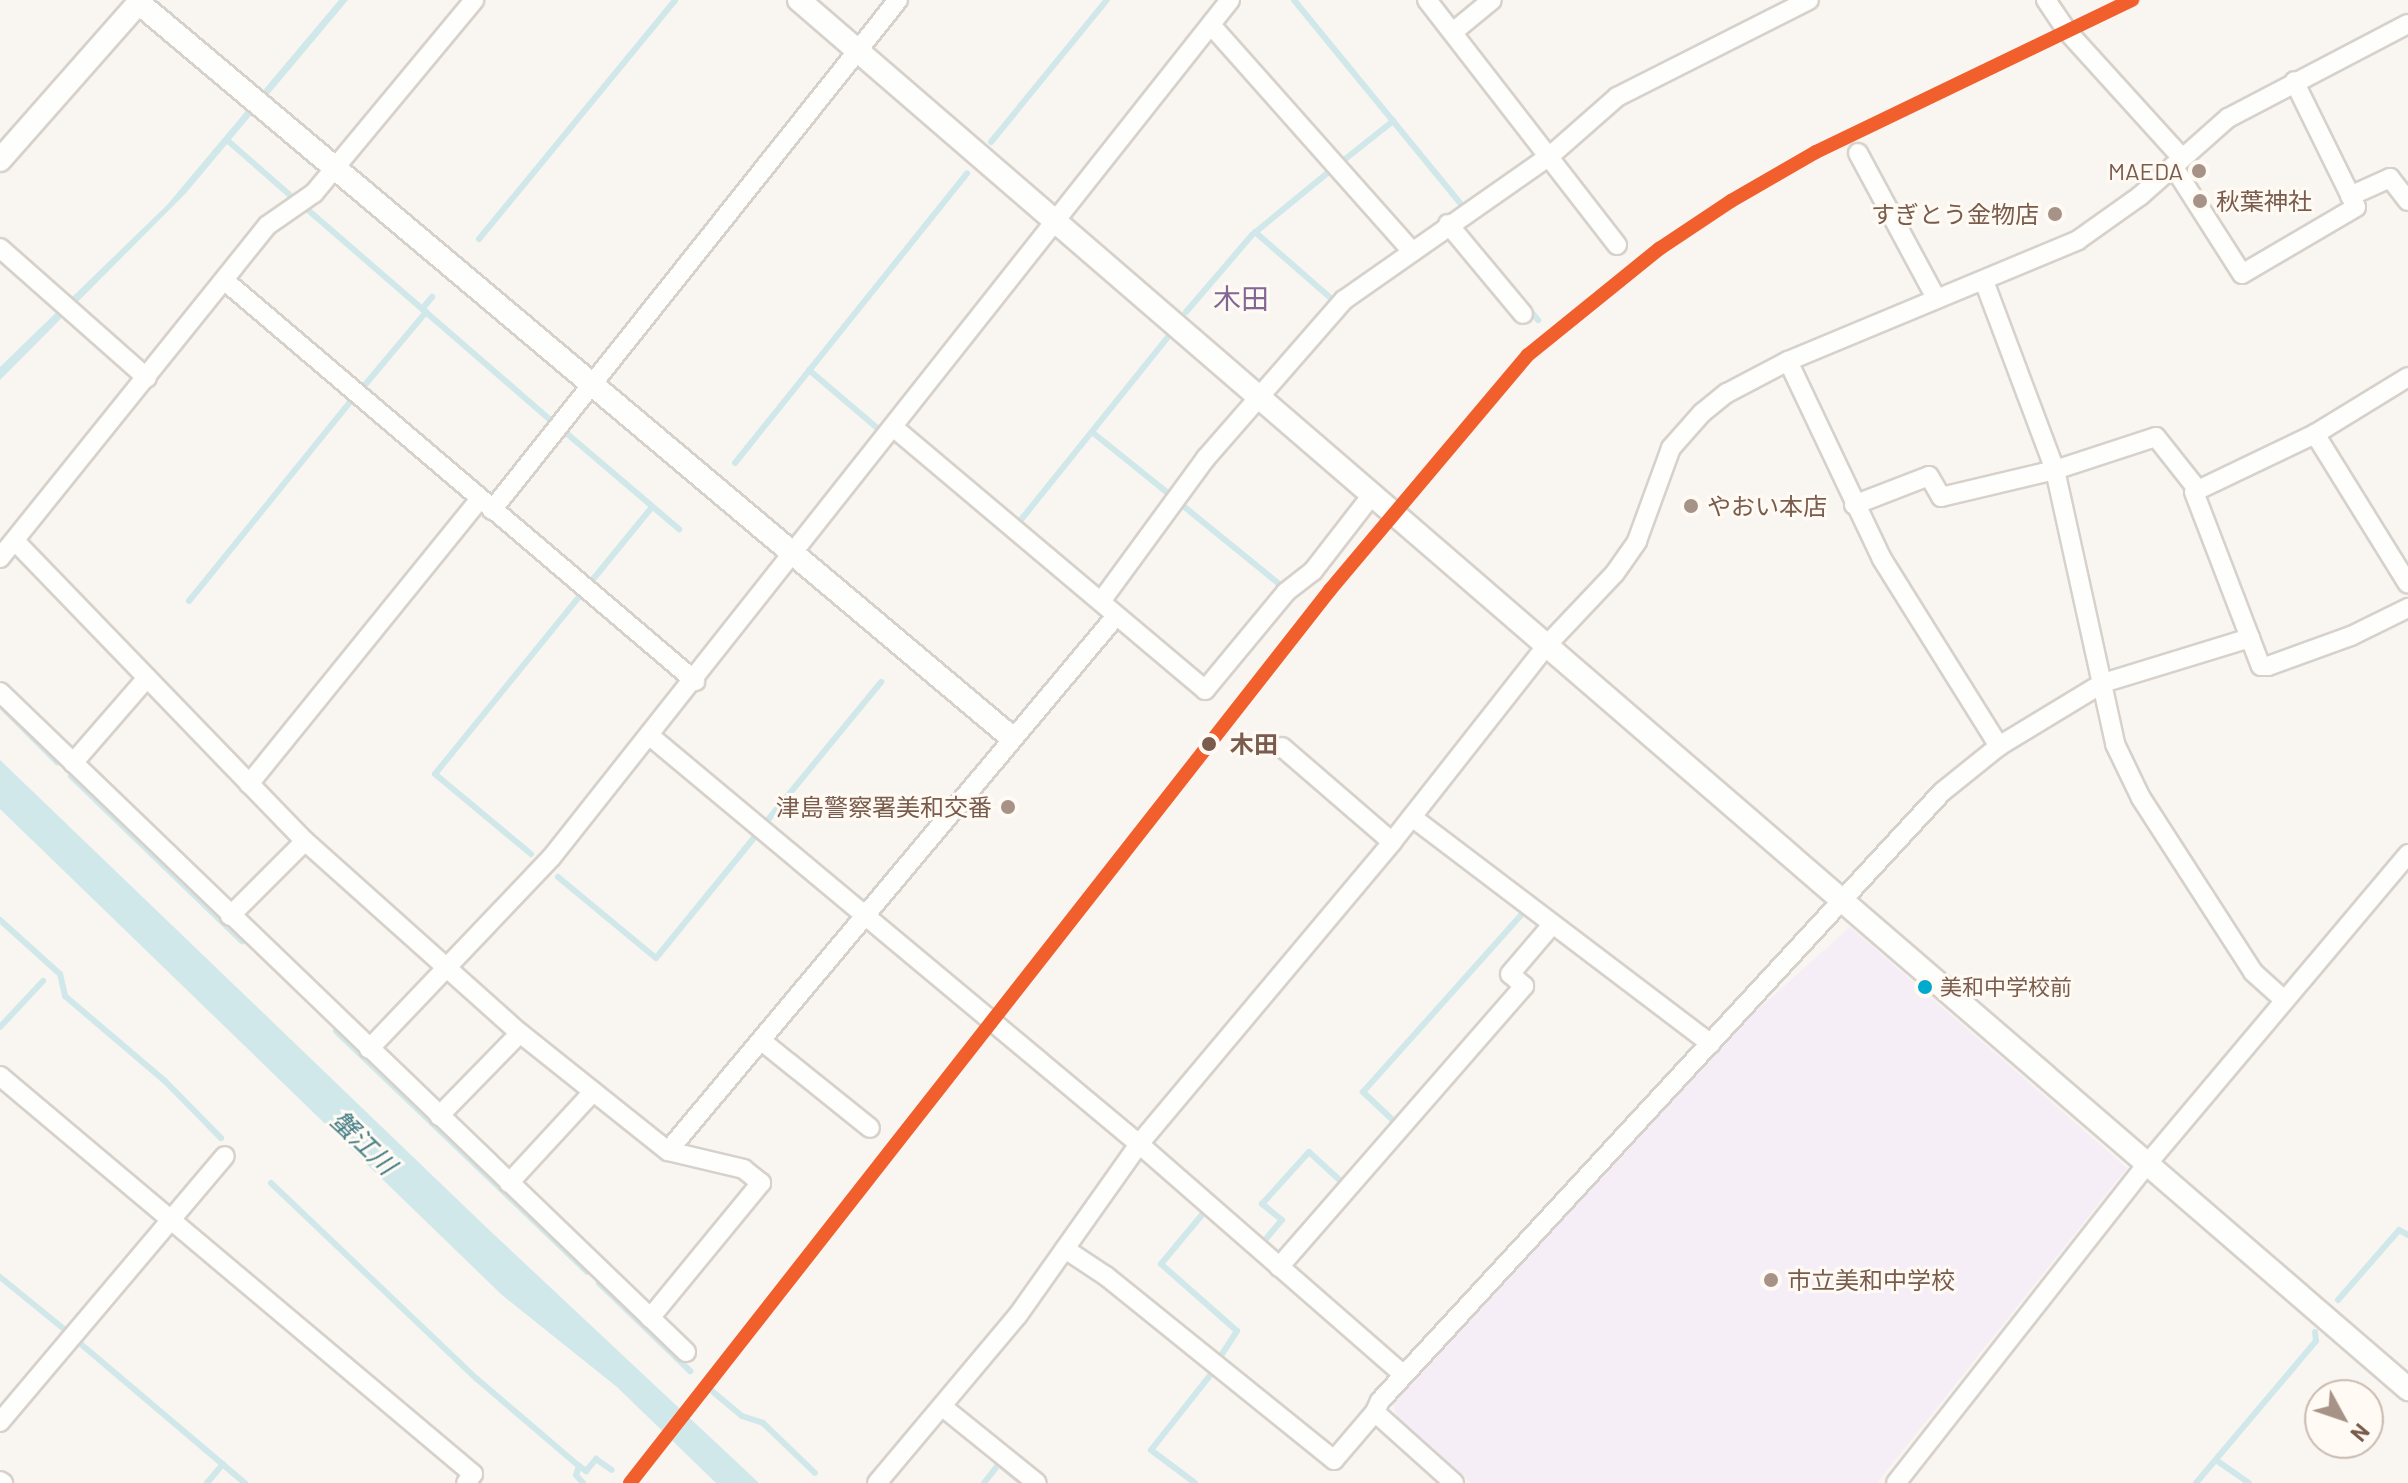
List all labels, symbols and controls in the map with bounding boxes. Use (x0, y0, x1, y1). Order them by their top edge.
place label: MAEDA (2108, 157, 2183, 185)
marker: MAEDA (2190, 162, 2208, 180)
place label: 秋葉神社 (2216, 187, 2312, 215)
marker: 秋葉神社 (2191, 192, 2209, 210)
place label: すぎとう金物店 (1871, 200, 2039, 228)
marker: すぎとう金物店 (2046, 205, 2064, 223)
district label: 木田 (1213, 281, 1269, 315)
place label: やおい本店 (1707, 492, 1827, 520)
marker: やおい本店 (1682, 497, 1700, 515)
marker: 木田 (1195, 730, 1223, 758)
place label: 木田 (1230, 730, 1278, 758)
place label: 津島警察署美和交番 (776, 793, 992, 821)
marker: 津島警察署美和交番 (999, 798, 1017, 816)
place label: 美和中学校前 (1940, 974, 2072, 1000)
marker: 美和中学校前 (1917, 979, 1933, 995)
water label: 蟹江川 (325, 1104, 403, 1180)
place label: 市立美和中学校 (1787, 1266, 1955, 1294)
marker: 市立美和中学校 (1762, 1271, 1780, 1289)
north arrow (2304, 1379, 2384, 1459)
text: N (2346, 1419, 2376, 1447)

